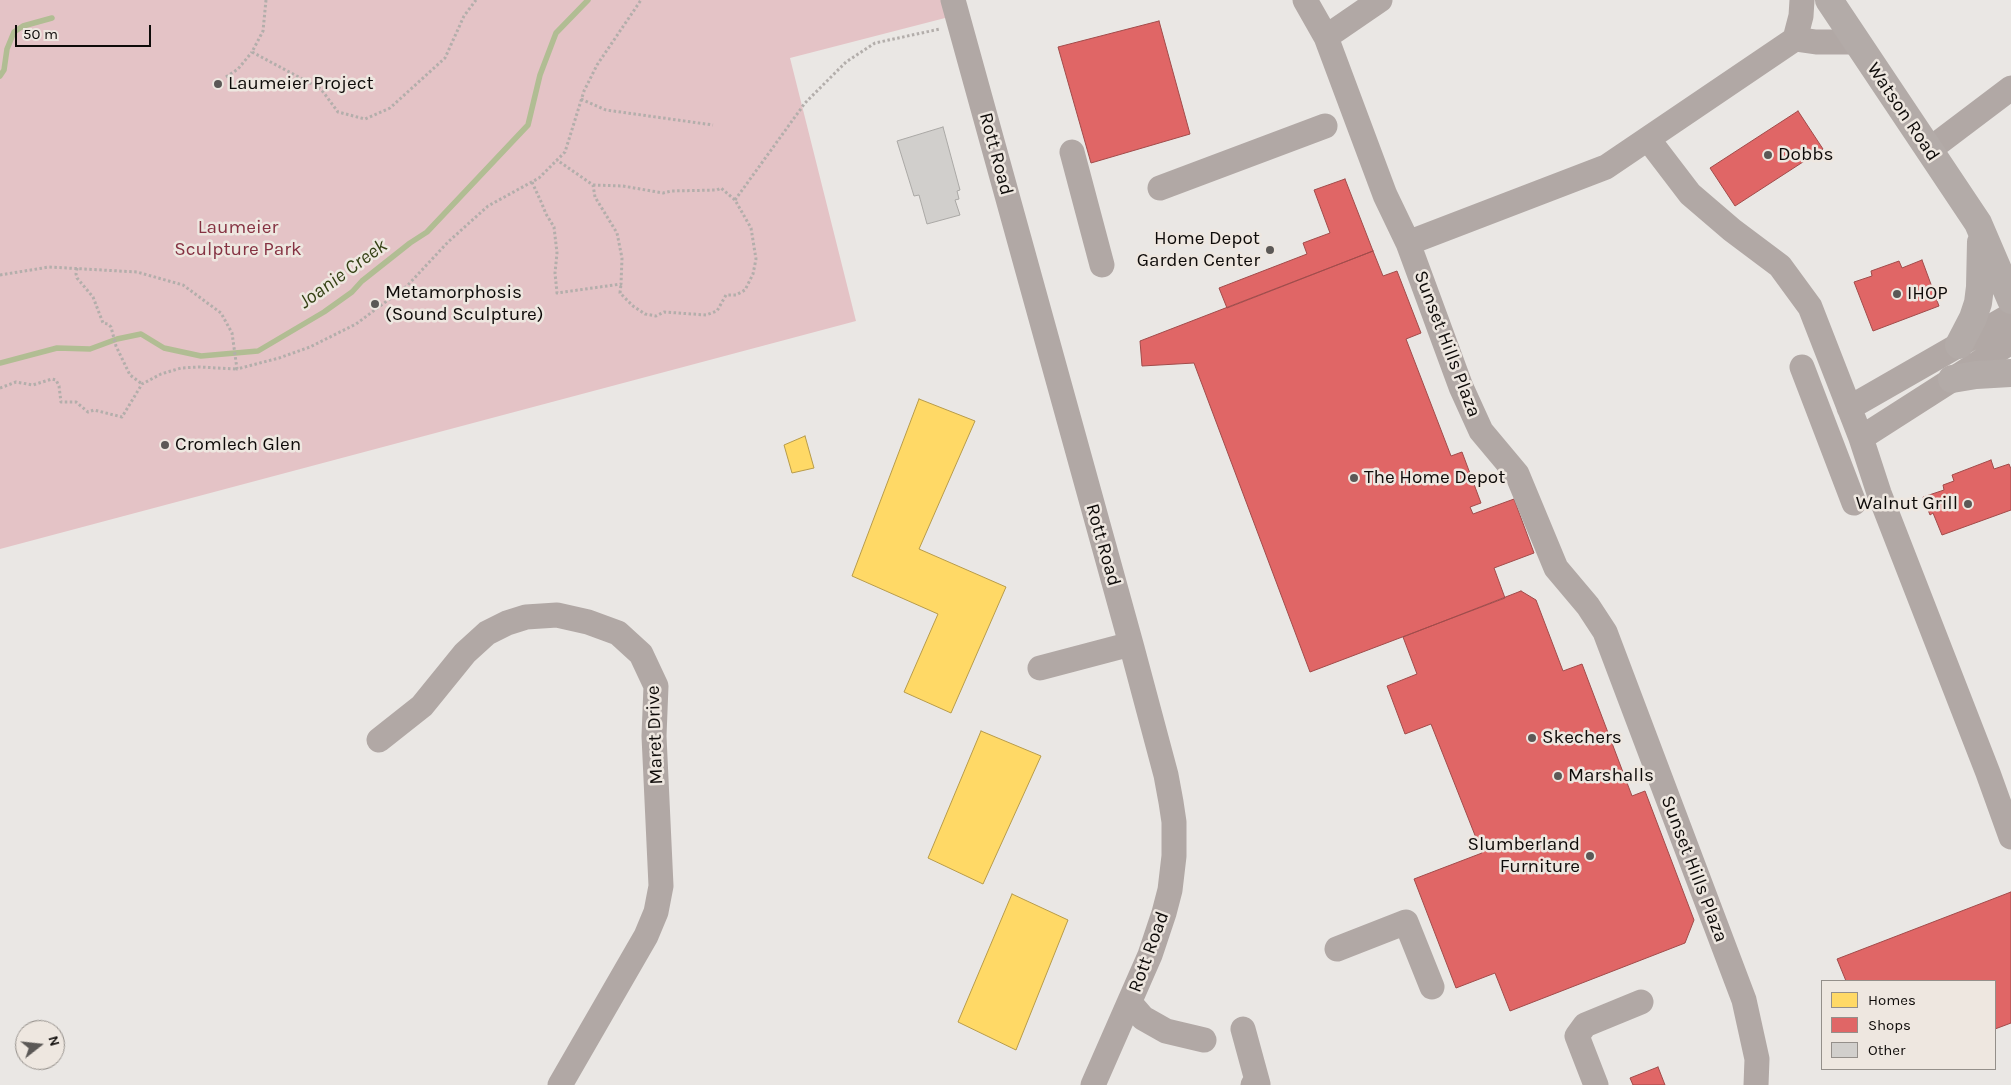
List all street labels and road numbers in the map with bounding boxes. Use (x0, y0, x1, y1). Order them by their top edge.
street label: Watson Road (1862, 58, 1944, 166)
street label: Rott Road (974, 110, 1018, 198)
street label: Sunset Hills Plaza (1409, 268, 1485, 420)
street label: Rott Road (1080, 501, 1126, 589)
street label: Maret Drive (642, 685, 668, 785)
street label: Sunset Hills Plaza (1656, 793, 1732, 945)
street label: Rott Road (1124, 908, 1174, 996)

